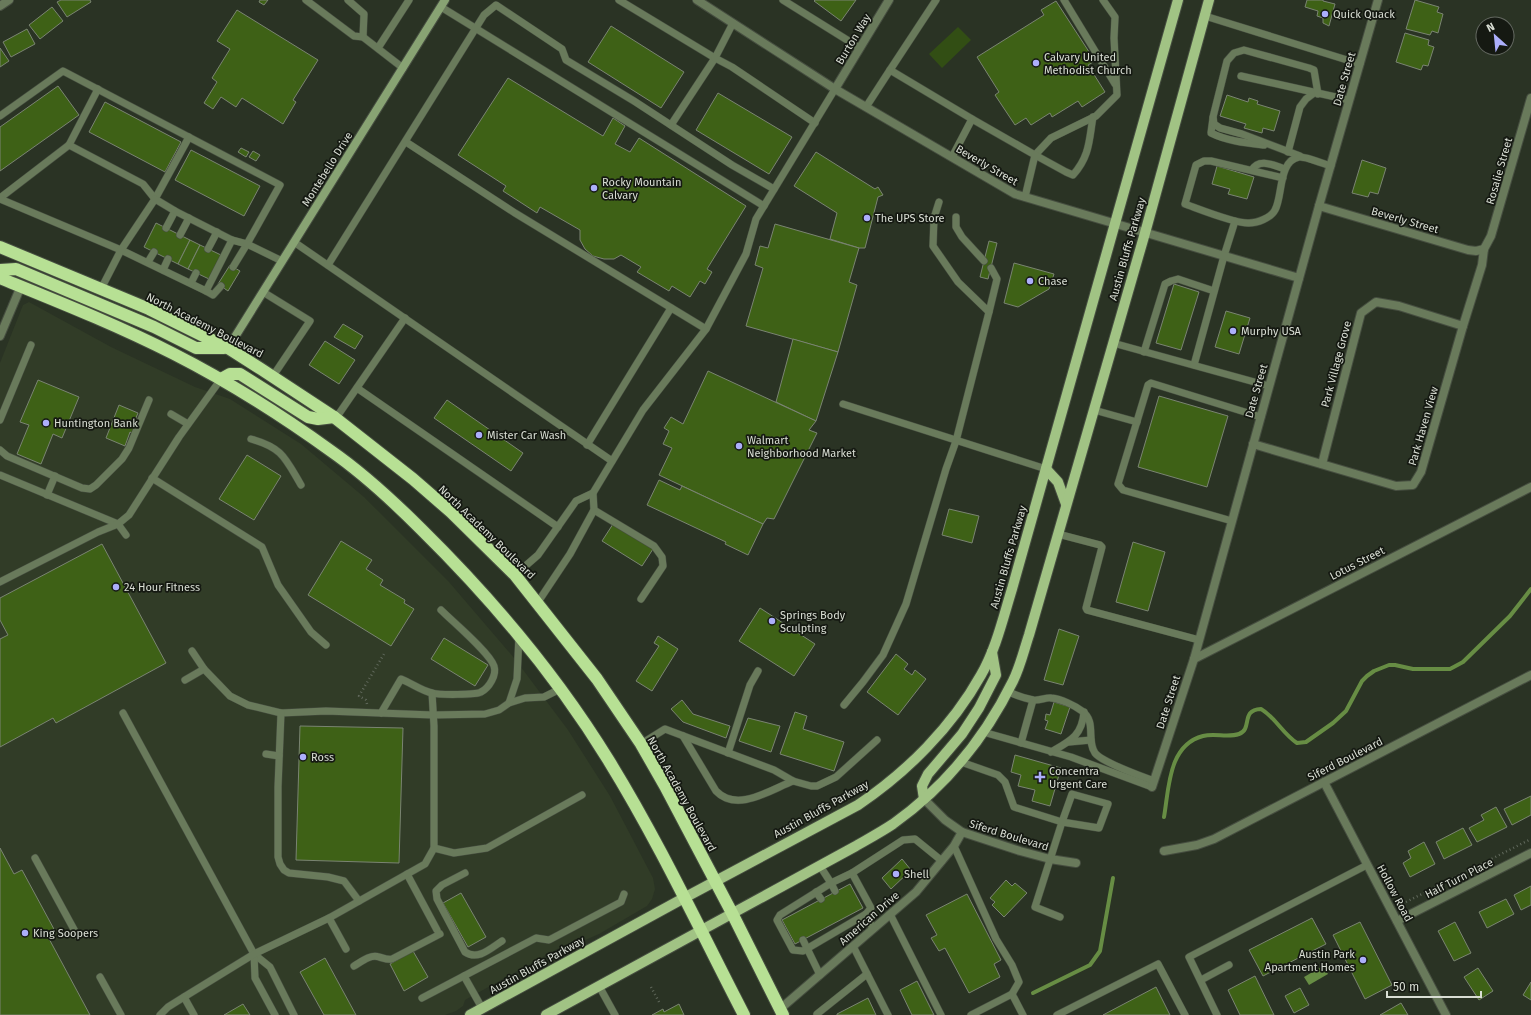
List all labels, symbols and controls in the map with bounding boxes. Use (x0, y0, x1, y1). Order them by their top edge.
place label: Quick Quack (1333, 8, 1395, 21)
marker: Quick Quack (1320, 9, 1330, 19)
street label: Burton Way (833, 11, 874, 67)
north arrow (1475, 16, 1515, 56)
text: N (1484, 20, 1497, 35)
place label: Calvary United Methodist Church (1044, 51, 1132, 77)
street label: Date Street (1331, 51, 1358, 108)
marker: Calvary United Methodist Church (1031, 58, 1041, 68)
street label: Montebello Drive (299, 130, 356, 209)
street label: Rosalie Street (1484, 136, 1515, 206)
street label: Beverly Street (953, 142, 1020, 188)
place label: Rocky Mountain Calvary (602, 176, 681, 202)
marker: Rocky Mountain Calvary (589, 183, 599, 193)
street label: Austin Bluffs Parkway (1107, 196, 1149, 302)
street label: Beverly Street (1370, 205, 1440, 236)
place label: The UPS Store (875, 212, 945, 225)
marker: The UPS Store (862, 213, 872, 223)
place label: Chase (1038, 275, 1068, 288)
marker: Chase (1025, 276, 1035, 286)
street label: North Academy Boulevard (144, 290, 265, 361)
street label: Park Village Grove (1319, 319, 1354, 409)
place label: Murphy USA (1241, 325, 1302, 338)
marker: Murphy USA (1228, 326, 1238, 336)
street label: Date Street (1243, 363, 1270, 420)
street label: Park Haven View (1406, 385, 1441, 467)
place label: Huntington Bank (54, 417, 138, 430)
marker: Huntington Bank (41, 418, 51, 428)
place label: Mister Car Wash (487, 429, 566, 442)
marker: Mister Car Wash (474, 430, 484, 440)
place label: Walmart Neighborhood Market (747, 434, 856, 460)
marker: Walmart Neighborhood Market (734, 441, 744, 451)
street label: North Academy Boulevard (436, 483, 538, 582)
street label: Austin Bluffs Parkway (988, 504, 1030, 610)
street label: Lotus Street (1328, 544, 1387, 583)
place label: 24 Hour Fitness (124, 581, 200, 594)
marker: 24 Hour Fitness (111, 582, 121, 592)
place label: Springs Body Sculpting (780, 609, 846, 635)
marker: Springs Body Sculpting (767, 616, 777, 626)
street label: Date Street (1154, 674, 1183, 731)
street label: North Academy Boulevard (644, 734, 719, 854)
street label: Siferd Boulevard (1306, 735, 1385, 784)
place label: Ross (311, 751, 334, 764)
marker: Ross (298, 752, 308, 762)
place label: Concentra Urgent Care (1049, 765, 1107, 791)
marker: Concentra Urgent Care (1034, 771, 1046, 783)
street label: Austin Bluffs Parkway (771, 778, 872, 841)
street label: Siferd Boulevard (968, 817, 1050, 854)
street label: Half Turn Place (1423, 856, 1496, 901)
street label: Hollow Road (1374, 862, 1415, 924)
place label: Shell (904, 868, 929, 881)
marker: Shell (891, 869, 901, 879)
street label: American Drive (837, 889, 902, 948)
place label: King Soopers (33, 927, 98, 940)
marker: King Soopers (20, 928, 30, 938)
street label: Austin Bluffs Parkway (487, 934, 588, 997)
place label: Austin Park Apartment Homes (1265, 948, 1355, 974)
marker: Austin Park Apartment Homes (1358, 955, 1368, 965)
scale bar (1387, 973, 1481, 999)
text: 50 m (1393, 980, 1419, 994)

